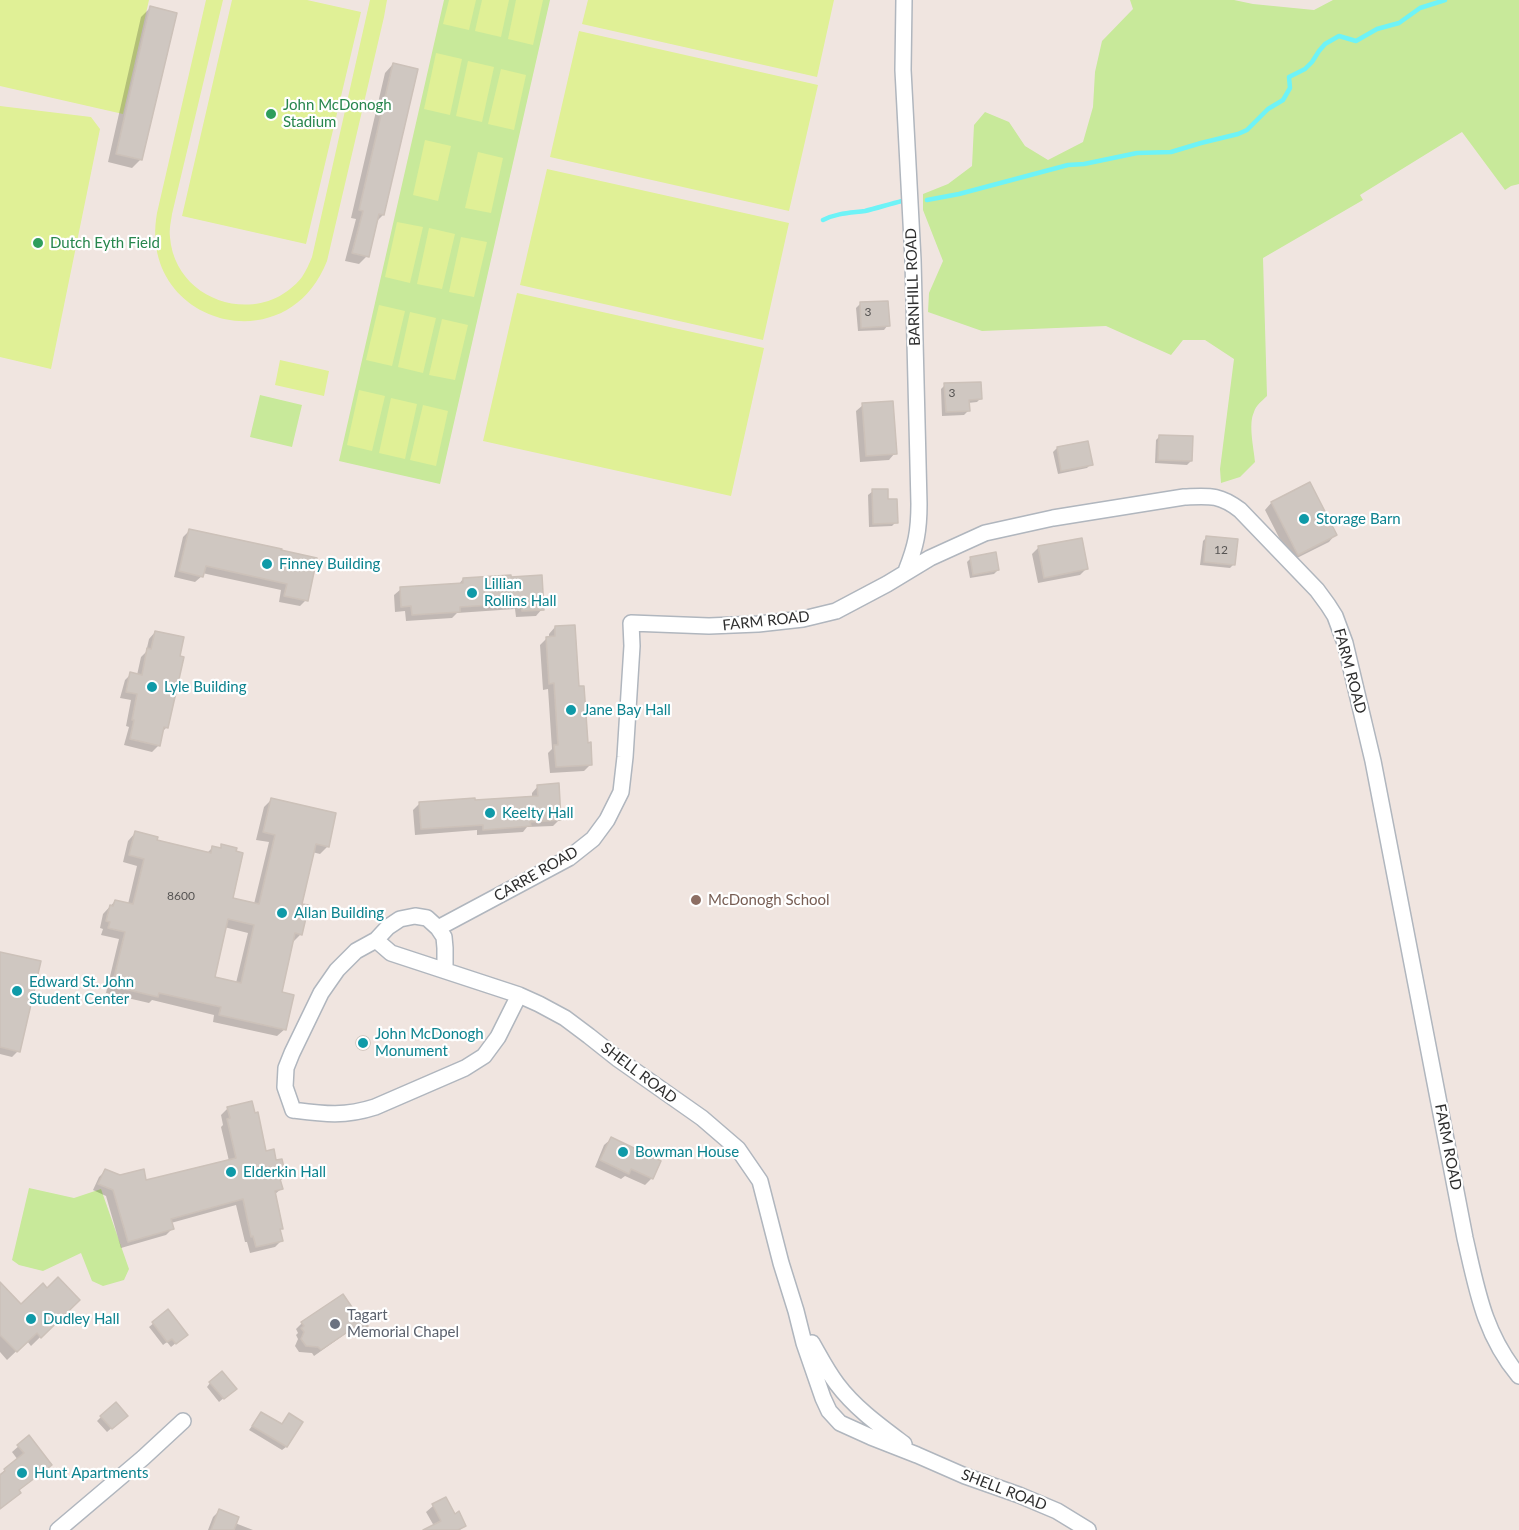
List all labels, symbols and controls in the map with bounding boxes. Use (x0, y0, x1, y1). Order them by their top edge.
place label: John McDonogh Stadium (283, 96, 392, 131)
marker: John McDonogh Stadium (264, 107, 278, 121)
street label: BARNHILL ROAD (902, 228, 924, 346)
place label: Dutch Eyth Field (50, 234, 160, 252)
marker: Dutch Eyth Field (31, 236, 45, 250)
house number: 3 (865, 305, 871, 319)
house number: 3 (949, 386, 955, 400)
place label: Storage Barn (1316, 510, 1401, 528)
marker: Storage Barn (1297, 512, 1311, 526)
house number: 12 (1214, 543, 1228, 557)
place label: Finney Building (279, 555, 380, 573)
marker: Finney Building (260, 557, 274, 571)
place label: Lillian Rollins Hall (484, 575, 557, 610)
marker: Lillian Rollins Hall (465, 586, 479, 600)
street label: FARM ROAD (722, 607, 810, 635)
street label: FARM ROAD (1330, 626, 1370, 716)
place label: Lyle Building (164, 678, 247, 696)
marker: Lyle Building (145, 680, 159, 694)
place label: Jane Bay Hall (583, 701, 671, 719)
marker: Jane Bay Hall (564, 703, 578, 717)
place label: Keelty Hall (502, 804, 573, 822)
marker: Keelty Hall (483, 806, 497, 820)
street label: CARRE ROAD (491, 843, 581, 905)
house number: 8600 (167, 889, 195, 903)
place label: McDonogh School (708, 891, 830, 909)
marker: McDonogh School (689, 893, 703, 907)
place label: Allan Building (294, 904, 384, 922)
marker: Allan Building (275, 906, 289, 920)
place label: Edward St. John Student Center (29, 973, 134, 1008)
marker: Edward St. John Student Center (10, 984, 24, 998)
place label: John McDonogh Monument (375, 1025, 484, 1060)
marker: John McDonogh Monument (356, 1036, 370, 1050)
street label: SHELL ROAD (598, 1039, 680, 1107)
street label: FARM ROAD (1431, 1102, 1465, 1192)
place label: Bowman House (635, 1143, 739, 1161)
marker: Bowman House (616, 1145, 630, 1159)
place label: Elderkin Hall (243, 1163, 326, 1181)
marker: Elderkin Hall (224, 1165, 238, 1179)
place label: Tagart Memorial Chapel (347, 1306, 459, 1341)
place label: Dudley Hall (43, 1310, 120, 1328)
marker: Dudley Hall (24, 1312, 38, 1326)
marker: Tagart Memorial Chapel (328, 1317, 342, 1331)
place label: Hunt Apartments (34, 1464, 148, 1482)
street label: SHELL ROAD (959, 1465, 1049, 1515)
marker: Hunt Apartments (15, 1466, 29, 1480)

